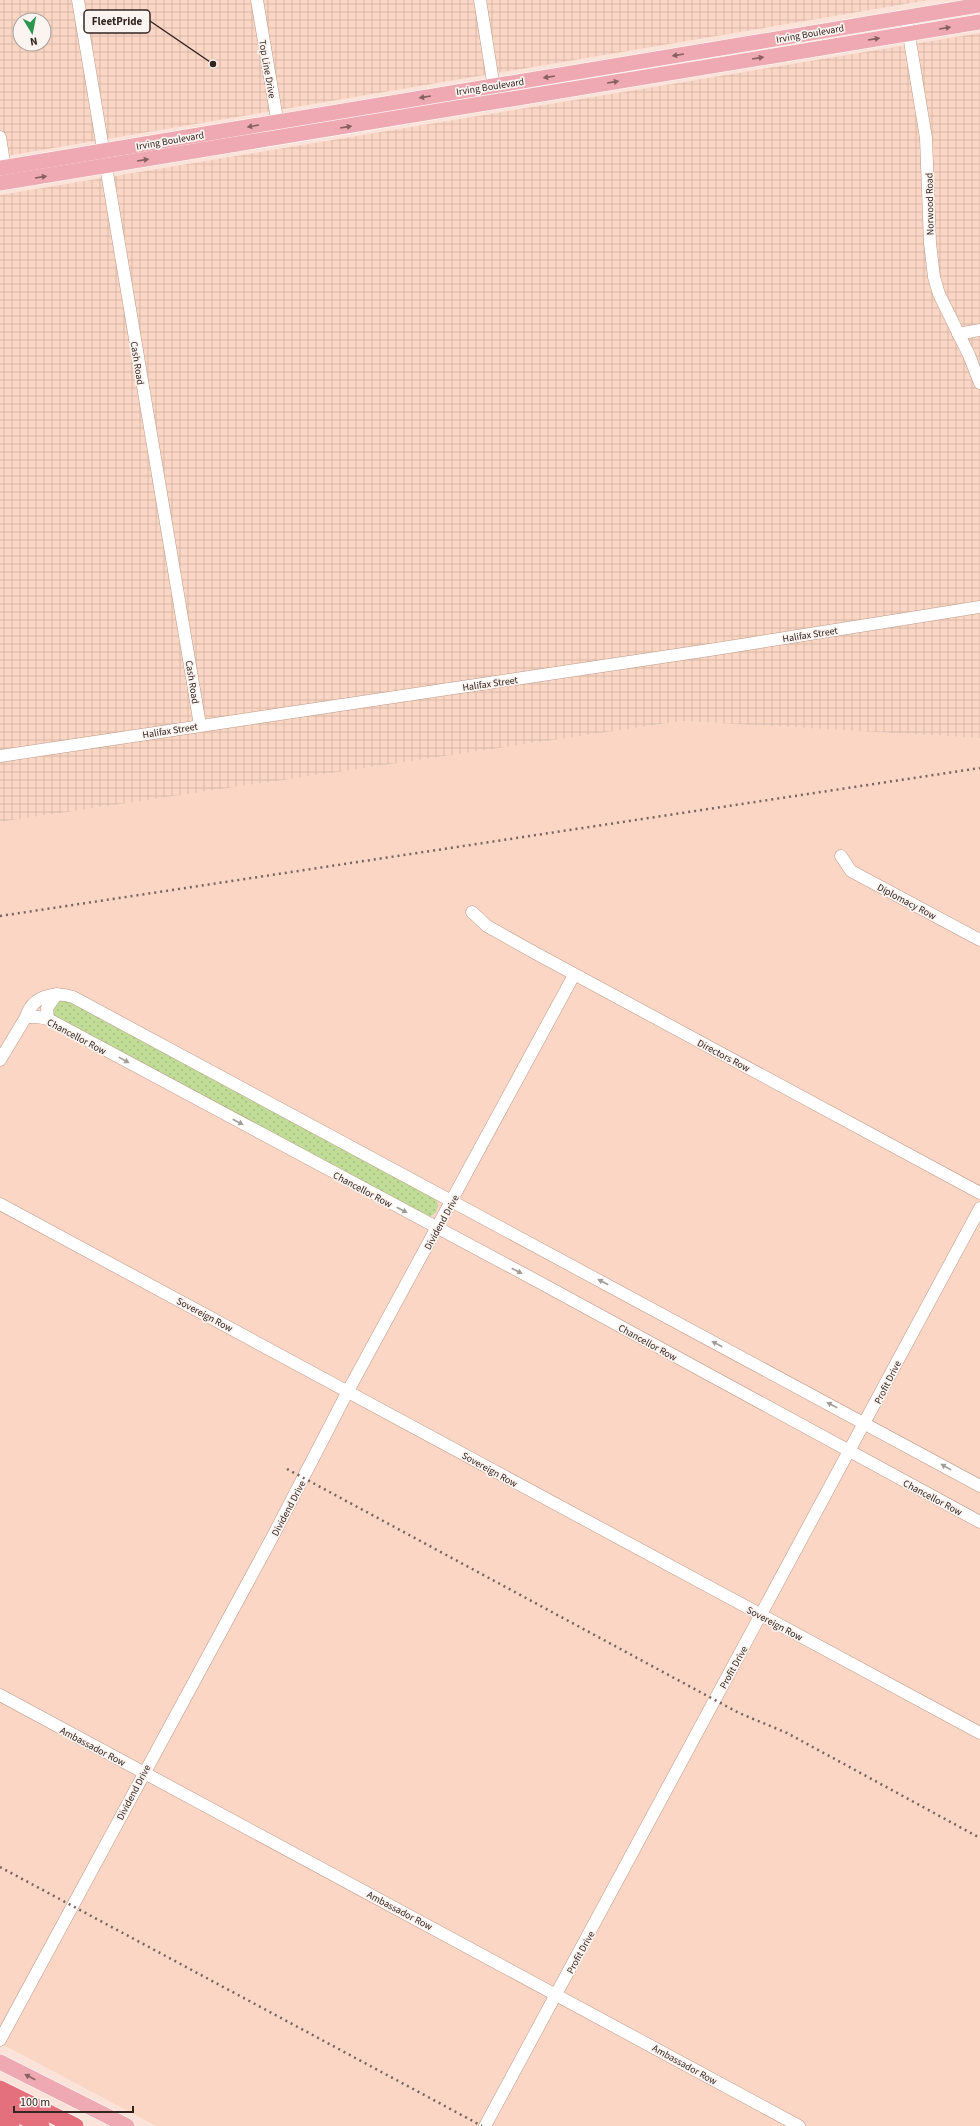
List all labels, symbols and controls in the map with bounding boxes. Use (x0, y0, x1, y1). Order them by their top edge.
callout: FleetPride (84, 10, 150, 33)
north arrow (12, 12, 52, 52)
text: FleetPride (92, 14, 142, 29)
street label: Irving Boulevard (775, 21, 845, 47)
one-way arrow (939, 25, 951, 31)
text: N (29, 33, 39, 49)
one-way arrow (867, 36, 880, 42)
street label: Top Line Drive (255, 39, 279, 100)
one-way arrow (672, 52, 684, 58)
one-way arrow (752, 55, 764, 61)
one-way arrow (543, 74, 556, 80)
street label: Irving Boulevard (455, 75, 525, 99)
one-way arrow (607, 79, 619, 85)
one-way arrow (418, 94, 431, 100)
one-way arrow (247, 123, 259, 129)
one-way arrow (340, 123, 352, 129)
street label: Irving Boulevard (135, 128, 205, 154)
one-way arrow (137, 157, 149, 163)
one-way arrow (35, 173, 47, 179)
street label: Norwood Road (922, 173, 938, 235)
street label: Cash Road (127, 340, 147, 386)
street label: Halifax Street (781, 624, 839, 646)
street label: Cash Road (182, 659, 202, 705)
street label: Halifax Street (462, 673, 519, 695)
street label: Halifax Street (141, 720, 199, 742)
street label: Diplomacy Row (875, 880, 938, 923)
street label: Chancellor Row (44, 1015, 109, 1058)
street label: Directors Row (695, 1036, 752, 1076)
one-way arrow (118, 1057, 130, 1064)
one-way arrow (232, 1119, 244, 1125)
street label: Chancellor Row (330, 1168, 395, 1211)
street label: Dividend Drive (421, 1192, 463, 1253)
one-way arrow (396, 1207, 408, 1213)
one-way arrow (511, 1267, 523, 1274)
one-way arrow (597, 1279, 608, 1286)
street label: Sovereign Row (174, 1294, 235, 1336)
street label: Chancellor Row (616, 1321, 679, 1365)
one-way arrow (711, 1340, 723, 1347)
street label: Profit Drive (871, 1358, 905, 1407)
one-way arrow (826, 1402, 838, 1408)
street label: Sovereign Row (459, 1449, 520, 1491)
one-way arrow (940, 1464, 952, 1471)
street label: Chancellor Row (900, 1476, 965, 1519)
street label: Dividend Drive (268, 1478, 309, 1539)
street label: Sovereign Row (744, 1603, 805, 1645)
street label: Profit Drive (716, 1644, 751, 1691)
street label: Ambassador Row (57, 1724, 128, 1770)
street label: Dividend Drive (113, 1762, 154, 1823)
street label: Ambassador Row (364, 1888, 435, 1934)
street label: Profit Drive (563, 1929, 598, 1976)
street label: Ambassador Row (650, 2041, 719, 2088)
one-way arrow (24, 2073, 36, 2080)
scale bar (14, 2088, 133, 2114)
text: 100 m (20, 2094, 50, 2111)

